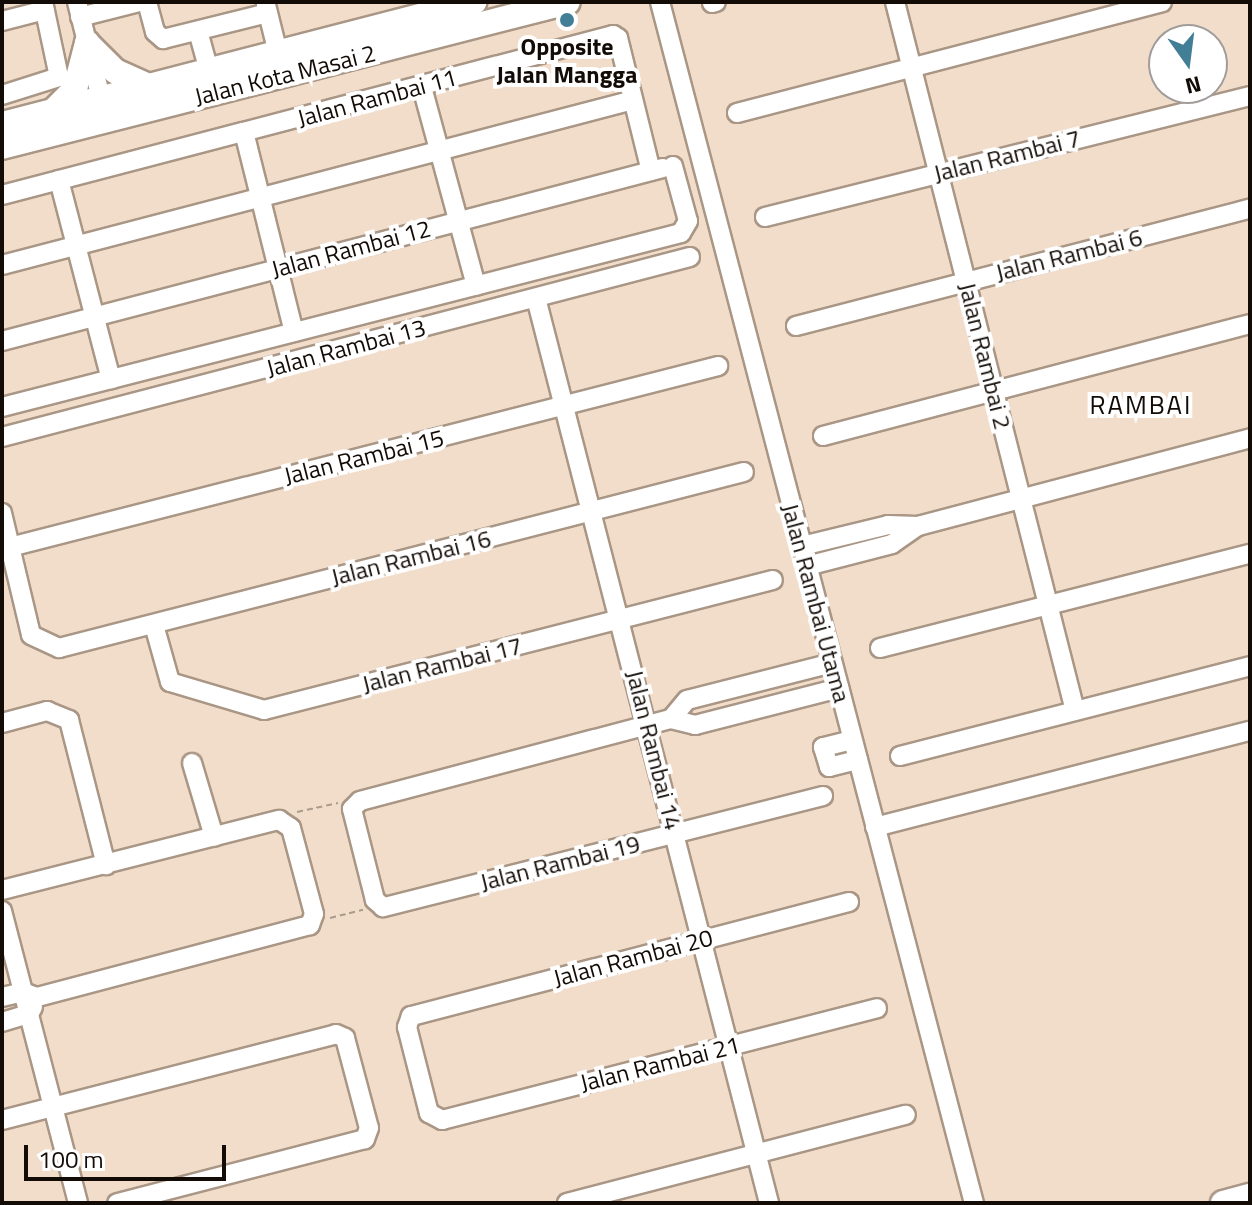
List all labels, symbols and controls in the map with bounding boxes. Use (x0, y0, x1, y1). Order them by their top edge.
marker: Opposite Jalan Mangga (558, 11, 576, 29)
north arrow (1148, 24, 1228, 104)
place label: Opposite Jalan Mangga (497, 33, 637, 89)
street label: Jalan Kota Masai 2 (191, 39, 379, 111)
street label: Jalan Rambai 11 (294, 63, 460, 133)
text: N (1182, 67, 1205, 104)
street label: Jalan Rambai 7 (931, 124, 1083, 188)
street label: Jalan Rambai 12 (268, 214, 434, 284)
street label: Jalan Rambai 6 (993, 223, 1145, 287)
street label: Jalan Rambai 2 (953, 280, 1017, 432)
street label: Jalan Rambai 13 (263, 313, 429, 383)
district label: RAMBAI (1090, 389, 1192, 421)
street label: Jalan Rambai 15 (281, 423, 447, 491)
street label: Jalan Rambai Utama (776, 500, 856, 706)
street label: Jalan Rambai 16 (328, 524, 494, 592)
street label: Jalan Rambai 17 (359, 631, 525, 699)
street label: Jalan Rambai 14 (620, 667, 688, 833)
street label: Jalan Rambai 19 (477, 829, 643, 897)
street label: Jalan Rambai 20 (550, 923, 716, 993)
street label: Jalan Rambai 21 (577, 1030, 743, 1098)
scale bar (28, 1129, 230, 1179)
text: 100 m (38, 1141, 104, 1177)

